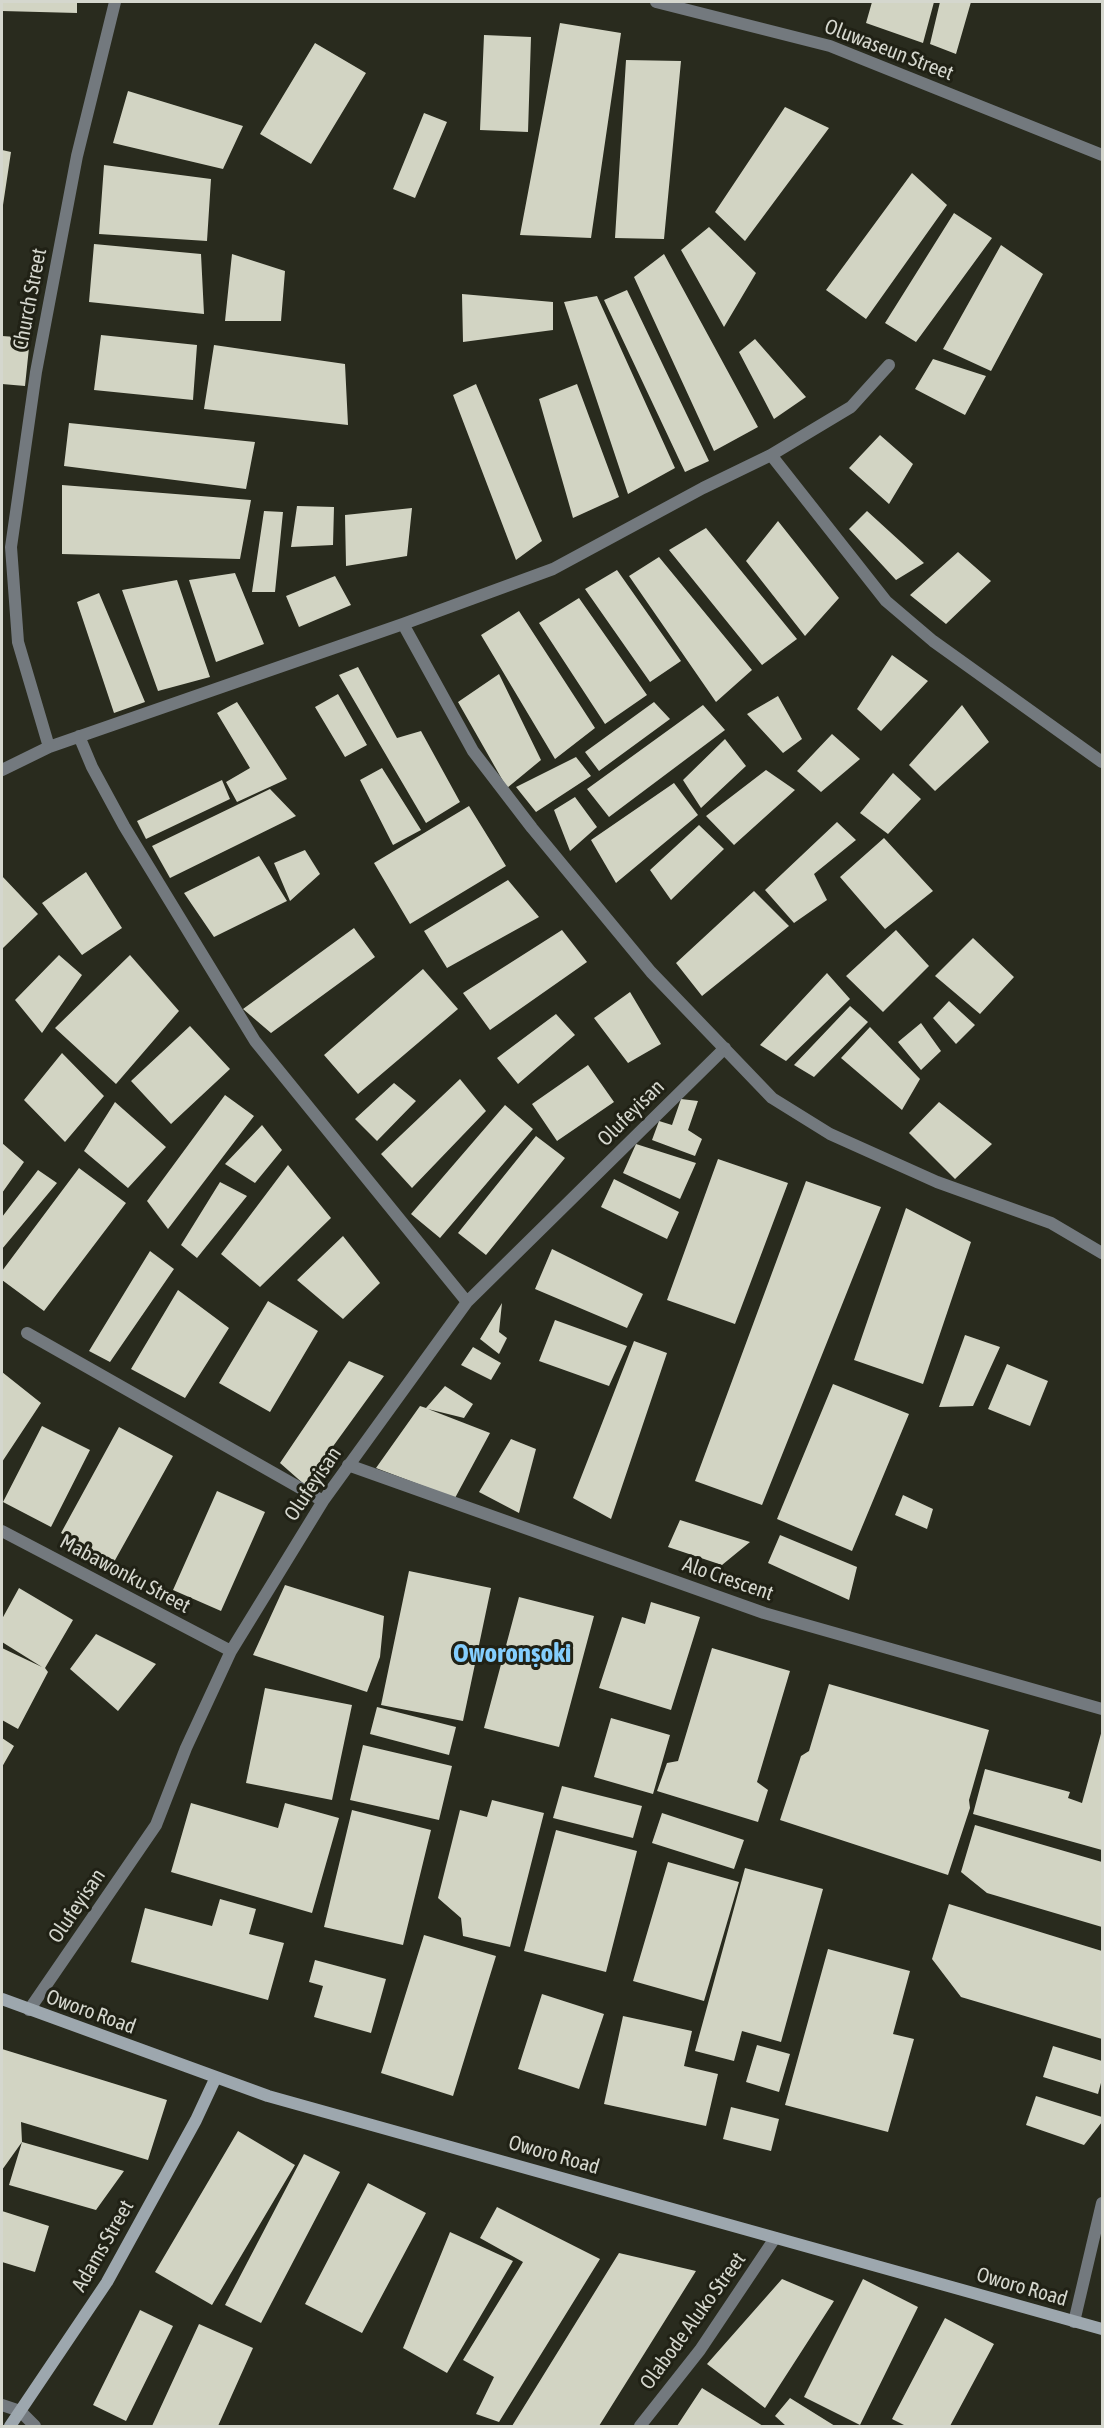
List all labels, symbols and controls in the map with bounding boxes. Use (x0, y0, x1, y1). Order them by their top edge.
street label: Oluwaseun Street (821, 14, 957, 86)
street label: Church Street (8, 246, 52, 352)
street label: Olufeyisan (592, 1074, 670, 1152)
street label: Olufeyisan (279, 1442, 347, 1526)
street label: Mabawonku Street (55, 1529, 195, 1619)
street label: Alo Crescent (679, 1552, 777, 1606)
district label: Oworonṣoki (453, 1637, 571, 1669)
street label: Olufeyisan (43, 1864, 111, 1948)
street label: Oworo Road (43, 1984, 139, 2040)
street label: Oworo Road (506, 2130, 602, 2180)
street label: Adams Street (67, 2196, 139, 2296)
street label: Olabode Aluko Street (635, 2247, 751, 2395)
street label: Oworo Road (974, 2262, 1070, 2312)

